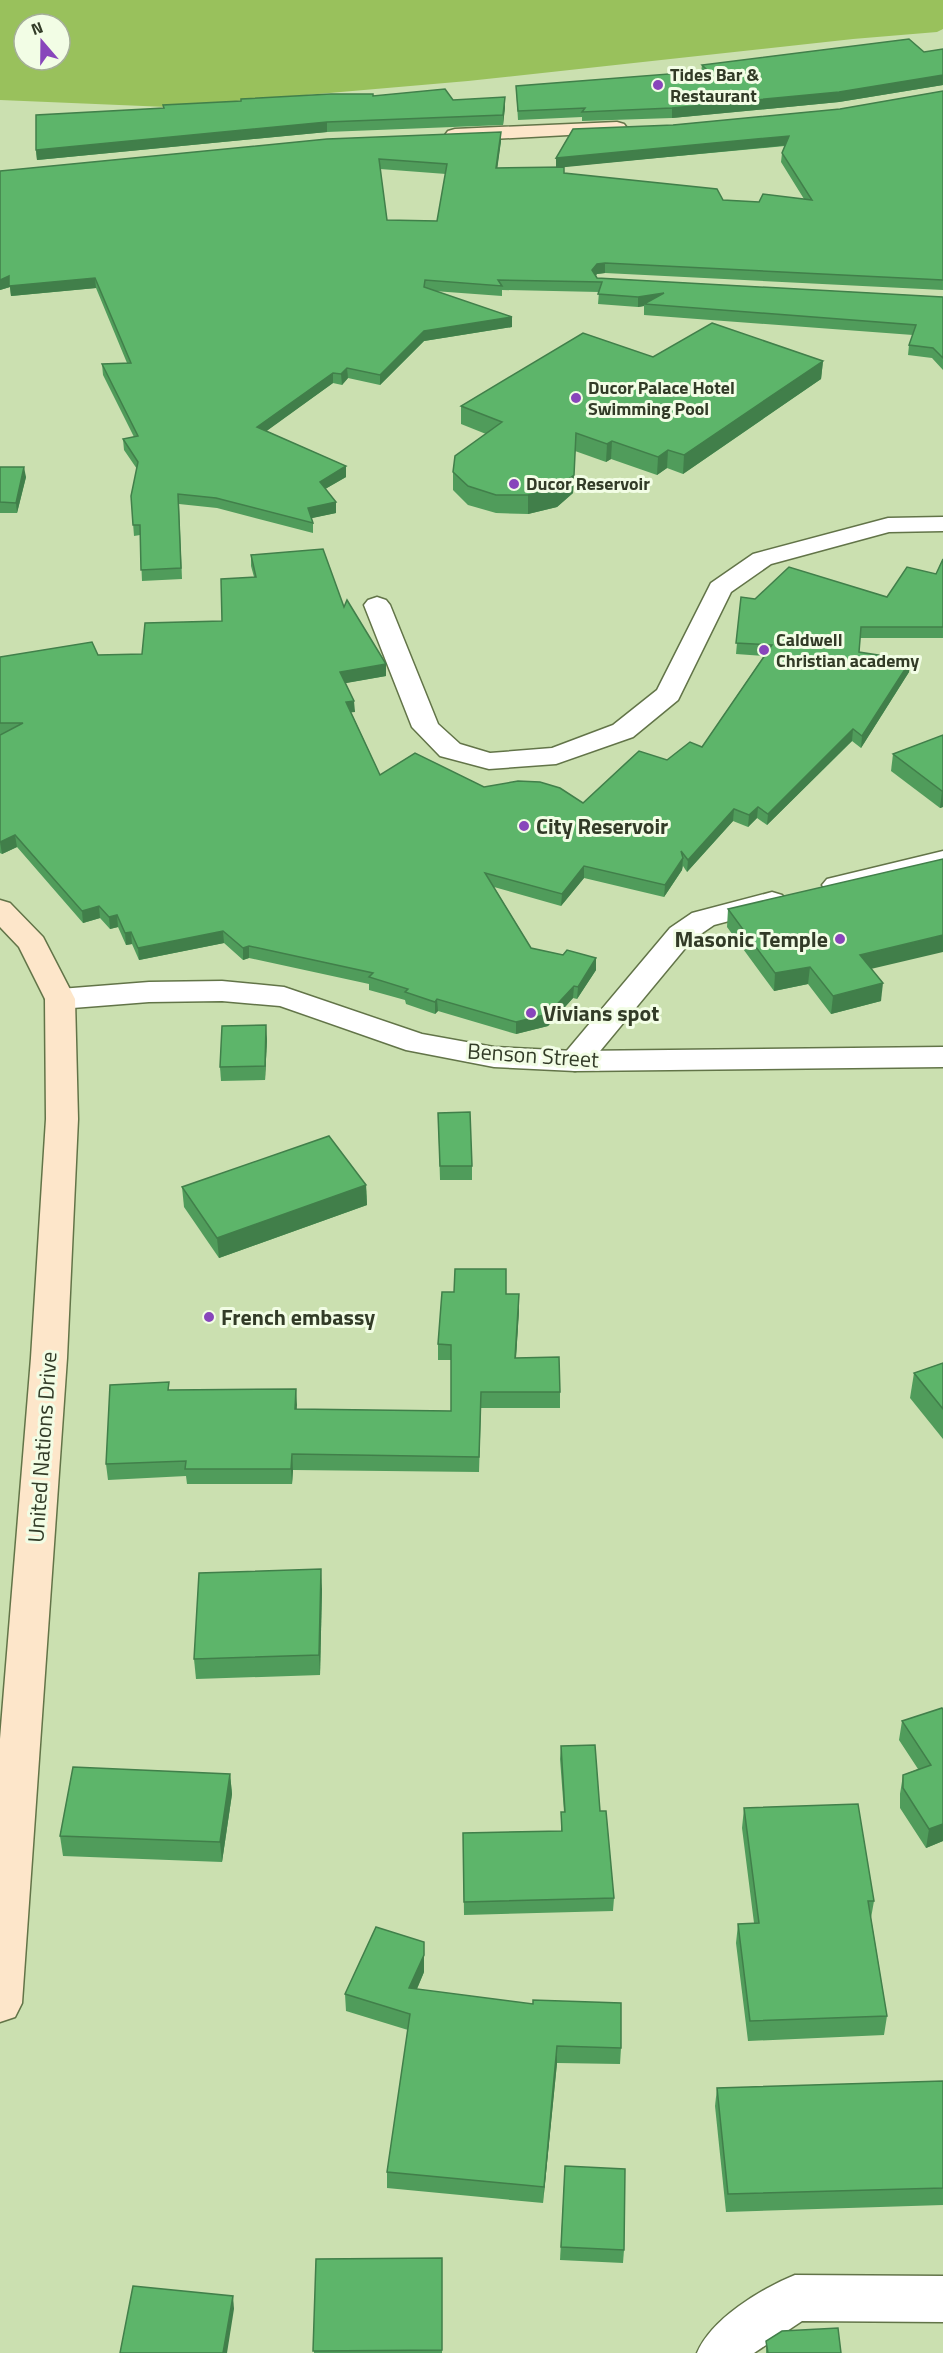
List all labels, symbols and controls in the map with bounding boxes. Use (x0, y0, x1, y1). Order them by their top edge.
north arrow (12, 12, 72, 72)
text: N (28, 15, 46, 41)
place label: Tides Bar & Restaurant (670, 61, 759, 109)
marker: Tides Bar & Restaurant (651, 78, 665, 92)
place label: Ducor Palace Hotel Swimming Pool (588, 374, 735, 422)
marker: Ducor Palace Hotel Swimming Pool (569, 391, 583, 405)
place label: Ducor Reservoir (526, 470, 650, 497)
marker: Ducor Reservoir (507, 477, 521, 491)
place label: Caldwell Christian academy (776, 626, 919, 674)
marker: Caldwell Christian academy (757, 643, 771, 657)
place label: City Reservoir (536, 809, 668, 843)
marker: City Reservoir (517, 819, 531, 833)
place label: Masonic Temple (674, 922, 828, 956)
marker: Masonic Temple (833, 932, 847, 946)
place label: Vivians spot (543, 996, 659, 1030)
marker: Vivians spot (524, 1006, 538, 1020)
street label: Benson Street (466, 1033, 600, 1077)
place label: French embassy (221, 1300, 375, 1334)
marker: French embassy (202, 1310, 216, 1324)
street label: United Nations Drive (18, 1350, 66, 1544)

